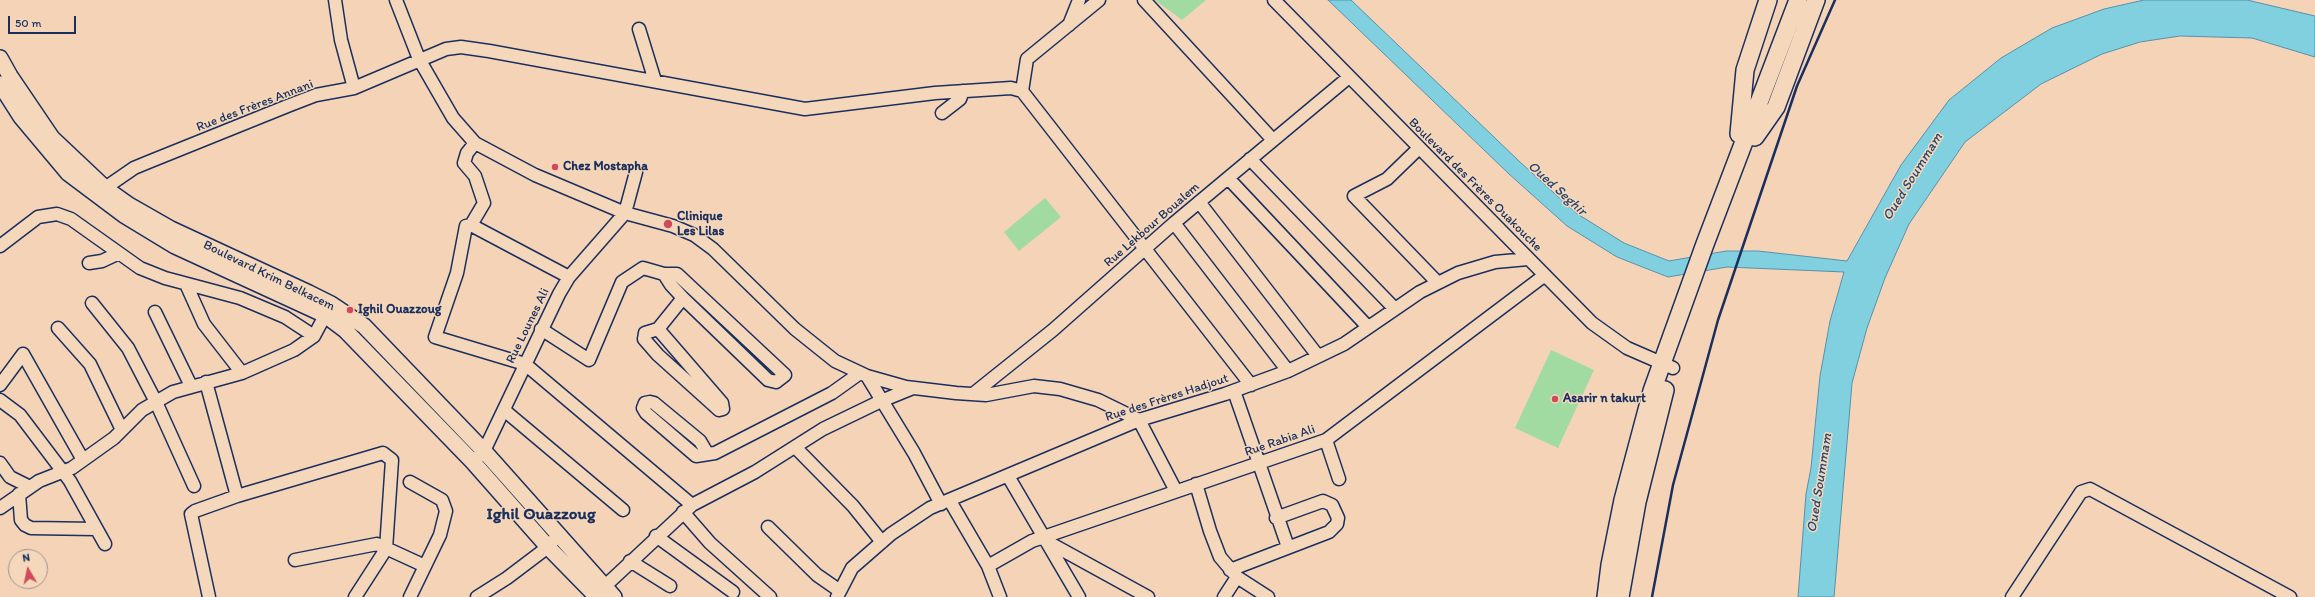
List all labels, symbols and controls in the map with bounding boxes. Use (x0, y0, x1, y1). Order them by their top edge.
scale bar (10, 8, 78, 34)
text: 50 m (15, 16, 41, 30)
street label: Rue des Frères Annani (194, 76, 316, 136)
street label: Boulevard des Frères Ouakouche (1405, 115, 1545, 255)
water label: Oued Soummam (1879, 130, 1947, 224)
water label: Oued Seghir (1524, 158, 1590, 220)
place label: Chez Mostapha (563, 159, 648, 175)
marker: Chez Mostapha (550, 162, 560, 172)
street label: Rue Lekbour Boualem (1101, 179, 1203, 271)
place label: Clinique Les Lilas (677, 209, 724, 240)
marker: Clinique Les Lilas (662, 218, 674, 230)
street label: Boulevard Krim Belkacem (201, 237, 337, 315)
street label: Rue Lounes Ali (503, 286, 553, 366)
place label: Ighil Ouazzoug (358, 302, 442, 318)
marker: Ighil Ouazzoug (345, 305, 355, 315)
street label: Rue des Frères Hadjout (1103, 371, 1231, 425)
place label: Asarir n takurt (1563, 391, 1646, 407)
marker: Asarir n takurt (1550, 394, 1560, 404)
street label: Rue Rabia Ali (1243, 422, 1317, 460)
water label: Oued Soummam (1804, 432, 1836, 534)
district label: Ighil Ouazzoug (486, 505, 596, 525)
north arrow (8, 549, 48, 589)
text: N (22, 551, 31, 565)

